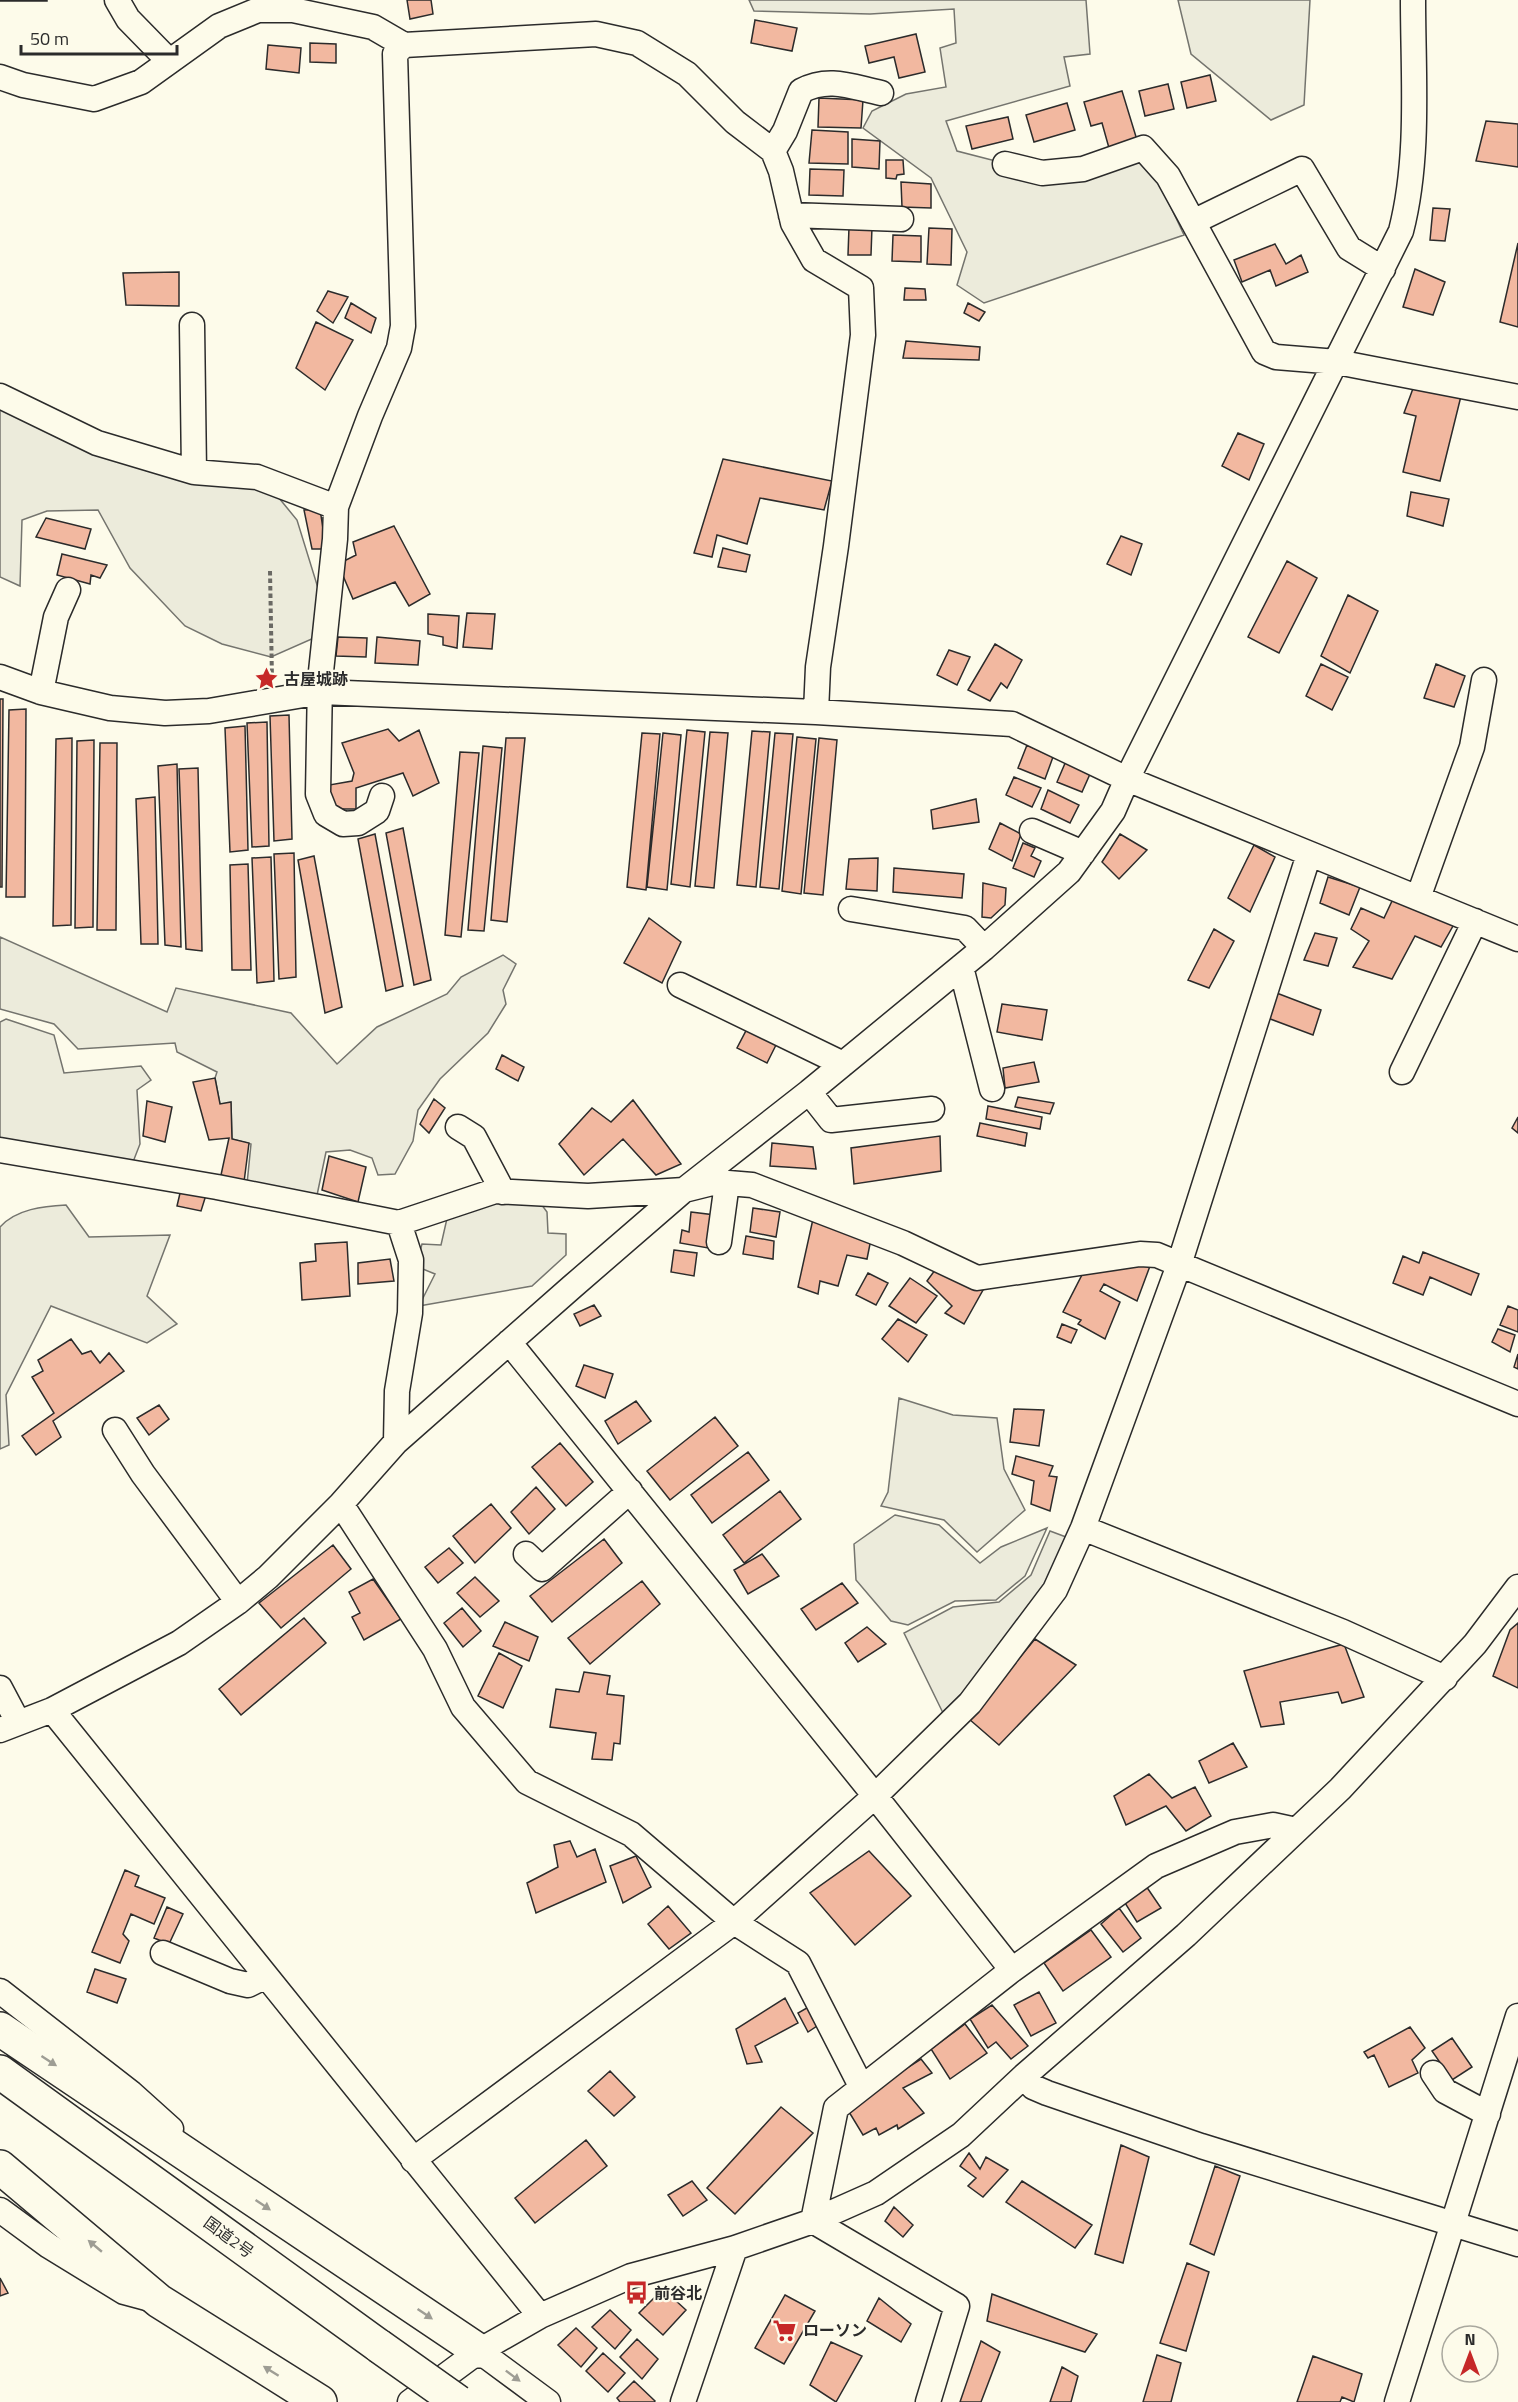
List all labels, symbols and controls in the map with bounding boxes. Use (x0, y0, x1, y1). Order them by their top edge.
scale bar (21, 18, 177, 56)
text: 50 m (30, 25, 69, 52)
place icon: 古屋城跡 (253, 666, 279, 692)
place label: 古屋城跡 (284, 667, 348, 691)
one-way arrow (41, 2055, 57, 2066)
one-way arrow (255, 2199, 271, 2210)
street label: 国道2号 (199, 2211, 259, 2263)
one-way arrow (88, 2240, 103, 2253)
bus stop icon: 前谷北 (623, 2280, 649, 2306)
place label: 前谷北 (654, 2281, 702, 2305)
one-way arrow (416, 2308, 432, 2320)
supermarket icon: ローソン (772, 2317, 798, 2343)
place label: ローソン (803, 2318, 867, 2342)
north arrow (1440, 2324, 1500, 2384)
text: N (1464, 2327, 1476, 2351)
one-way arrow (263, 2365, 279, 2377)
one-way arrow (506, 2370, 521, 2382)

